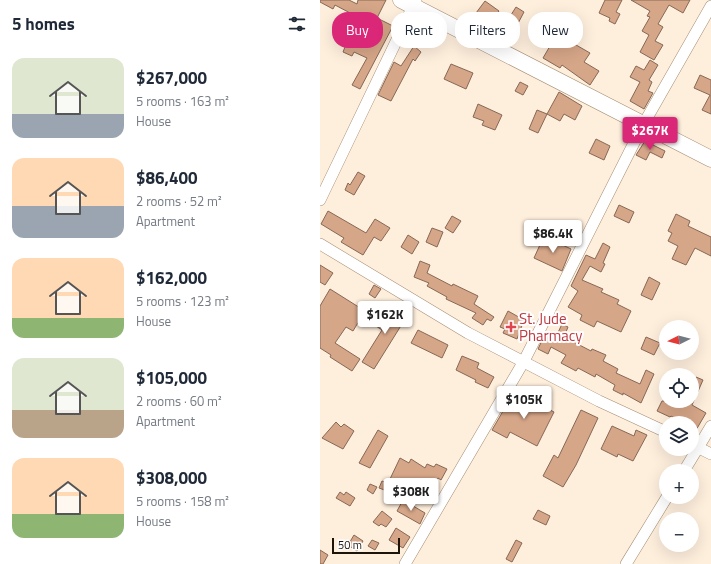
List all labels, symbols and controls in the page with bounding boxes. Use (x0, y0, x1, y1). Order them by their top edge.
text: 5 homes (12, 11, 75, 37)
chip: Buy (332, 12, 383, 48)
chip: Rent (391, 12, 447, 48)
chip: Filters (455, 12, 520, 48)
chip: New (528, 12, 583, 48)
icon: filters (286, 13, 308, 35)
text: $267,000 (136, 65, 207, 91)
icon: home (44, 74, 92, 122)
text: 5 rooms · 163 m² (136, 91, 229, 111)
text: House (136, 111, 171, 131)
pin: $267K (622, 117, 678, 151)
text: $267K (632, 120, 668, 140)
text: $86,400 (136, 165, 198, 191)
icon: home (44, 174, 92, 222)
text: 2 rooms · 52 m² (136, 191, 222, 211)
text: Apartment (136, 211, 195, 231)
pin: $86.4K (520, 220, 586, 254)
text: $86.4K (533, 223, 573, 243)
text: $162,000 (136, 265, 207, 291)
icon: home (44, 274, 92, 322)
text: 5 rooms · 123 m² (136, 291, 229, 311)
pin: $162K (357, 301, 413, 335)
text: $162K (367, 304, 403, 324)
place label: St. Jude Pharmacy (519, 307, 583, 347)
text: House (136, 311, 171, 331)
north arrow (659, 320, 699, 360)
map controls (659, 320, 699, 552)
marker: St. Jude Pharmacy (506, 322, 516, 332)
text: $105,000 (136, 365, 207, 391)
button: locate (659, 368, 699, 408)
icon: home (44, 374, 92, 422)
pin: $105K (496, 386, 552, 420)
text: $105K (506, 389, 542, 409)
text: 2 rooms · 60 m² (136, 391, 222, 411)
text: Apartment (136, 411, 195, 431)
button: layers (659, 416, 699, 456)
button: + (659, 464, 699, 504)
text: $308,000 (136, 465, 207, 491)
icon: home (44, 474, 92, 522)
pin: $308K (383, 478, 439, 512)
text: $308K (393, 481, 429, 501)
text: 5 rooms · 158 m² (136, 491, 229, 511)
text: House (136, 511, 171, 531)
button: − (659, 512, 699, 552)
scale bar (332, 536, 400, 555)
text: 50 m (338, 537, 362, 553)

